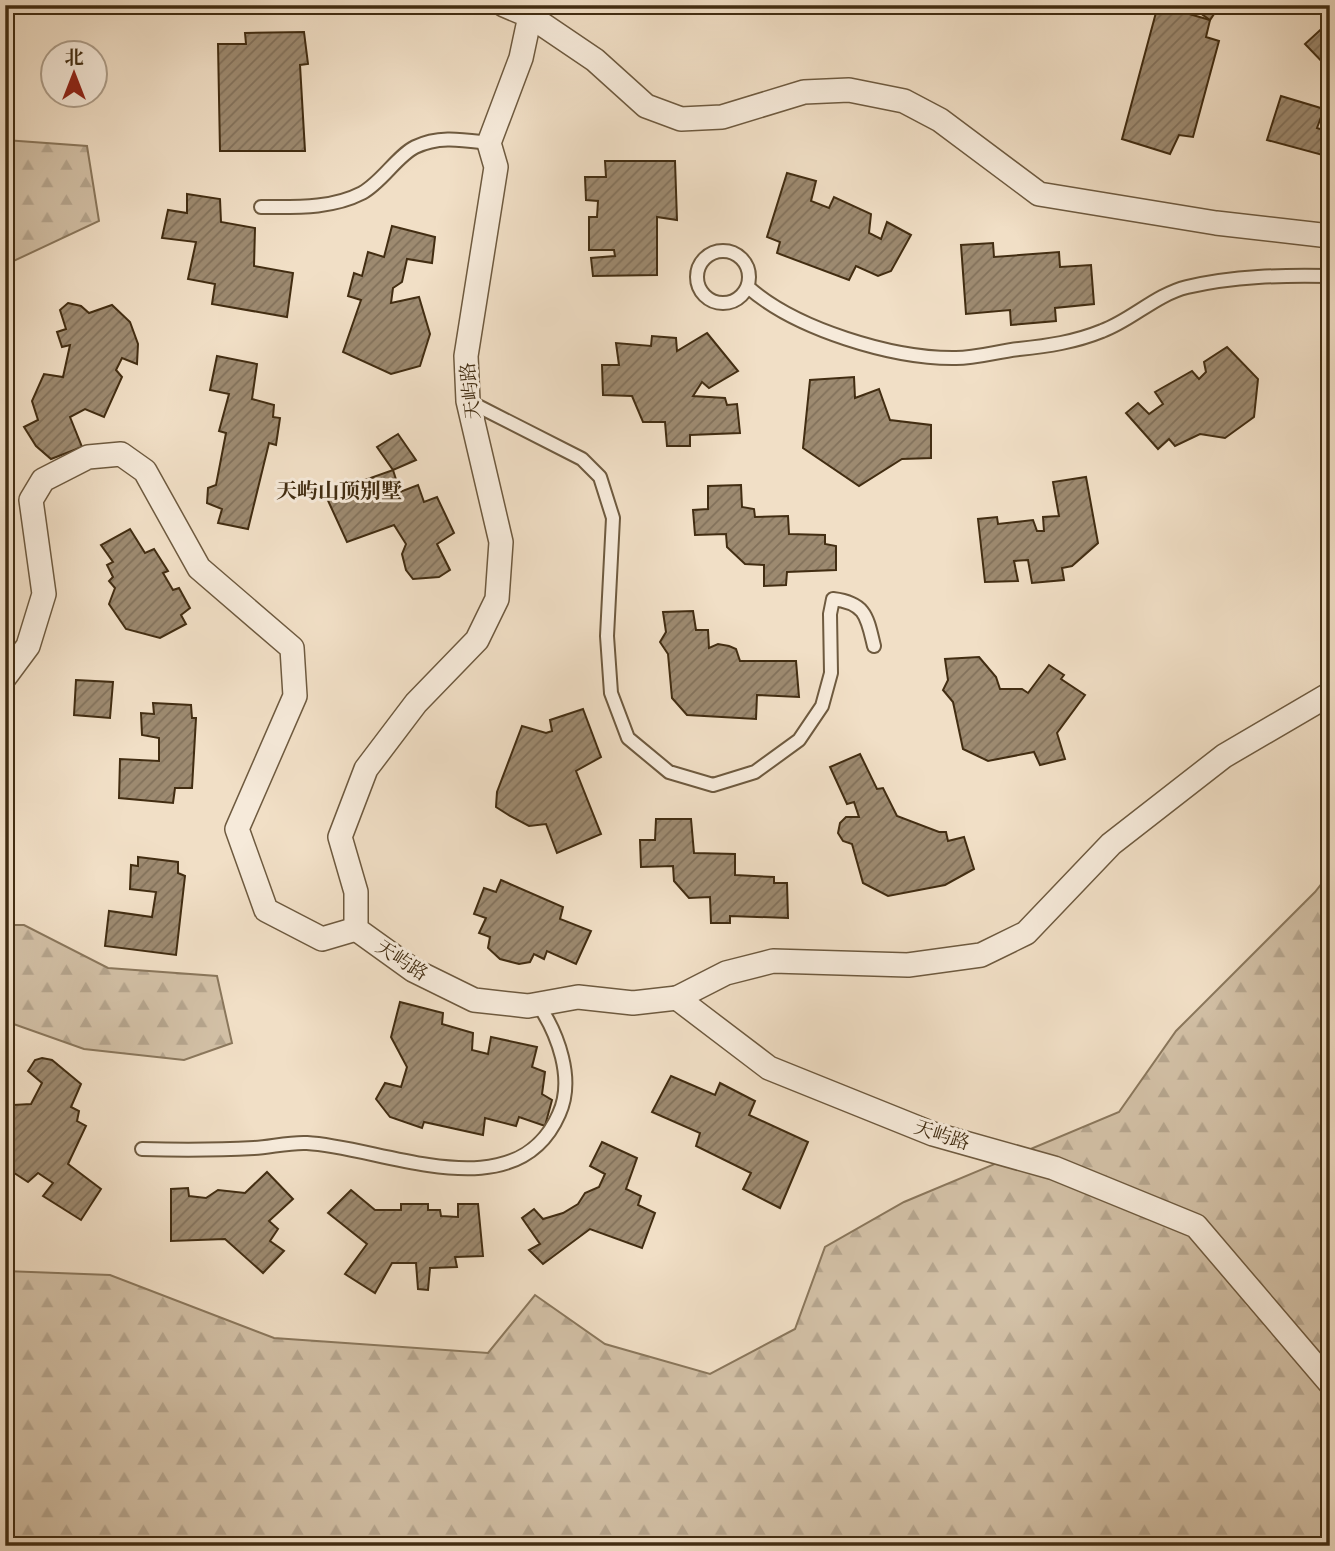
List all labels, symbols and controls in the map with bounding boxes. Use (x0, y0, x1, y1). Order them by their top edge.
north arrow (38, 38, 108, 108)
text: 北 (64, 46, 84, 69)
street label: 天屿路 (456, 361, 484, 421)
district label: 天屿山顶别墅 (276, 478, 402, 504)
street label: 天屿路 (372, 935, 432, 985)
street label: 天屿路 (911, 1115, 973, 1155)

